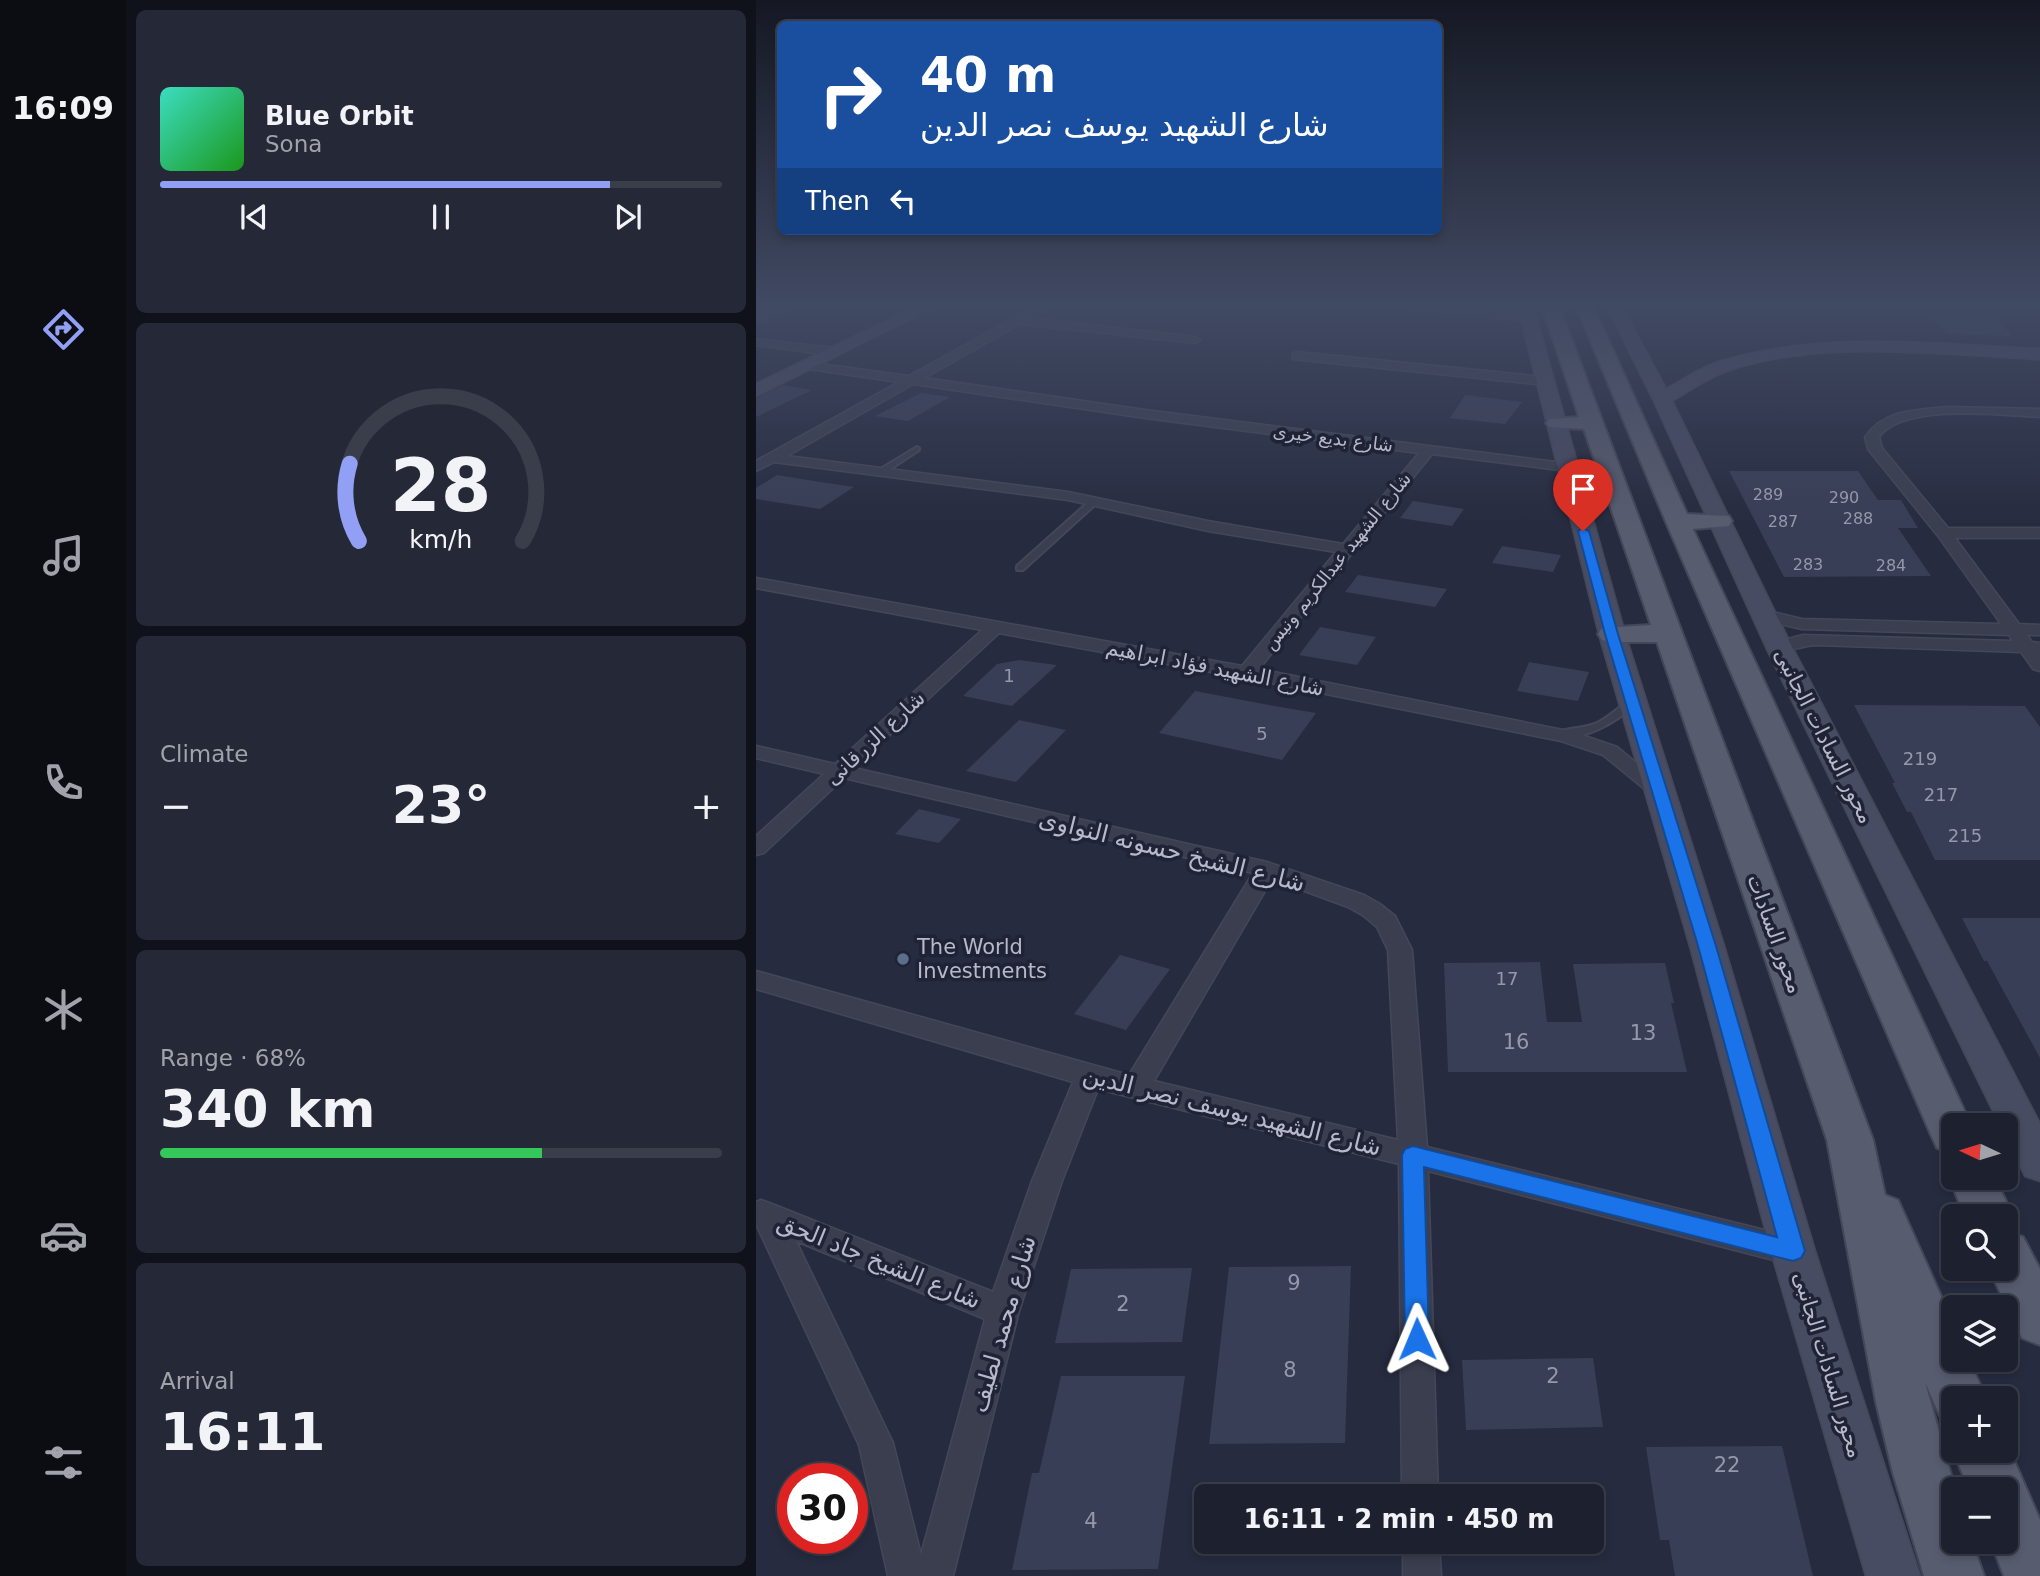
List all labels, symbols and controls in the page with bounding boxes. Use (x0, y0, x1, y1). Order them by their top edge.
text: 40 m (920, 47, 1056, 104)
icon: right (805, 49, 896, 140)
text: 16:09 (12, 89, 114, 127)
text: Blue Orbit (265, 101, 414, 131)
text: شارع الشهيد يوسف نصر الدين (920, 106, 1329, 144)
text: Sona (265, 131, 322, 157)
icon: left (884, 182, 922, 220)
text: Then (805, 186, 870, 216)
icon: previous (235, 198, 273, 236)
icon: pause (422, 198, 460, 236)
icon: next (609, 198, 647, 236)
icon: directions (39, 305, 88, 354)
street label: شارع بديع خيرى (1272, 420, 1394, 457)
text: 28 (390, 443, 492, 528)
pin (1553, 459, 1613, 531)
street label: شارع الشهيد عبدالكريم ونيس (1259, 468, 1416, 654)
icon: arrive (1564, 470, 1602, 508)
house number: 289 (1753, 485, 1783, 504)
house number: 290 (1829, 488, 1859, 507)
house number: 288 (1843, 509, 1873, 528)
house number: 287 (1768, 512, 1798, 531)
text: km/h (409, 525, 473, 554)
icon: music (39, 531, 88, 580)
house number: 283 (1793, 555, 1823, 574)
house number: 284 (1876, 556, 1906, 575)
street label: شارع الشهيد فؤاد ابراهيم (1104, 635, 1326, 702)
street label: محور السادات الجانبى (1769, 644, 1879, 828)
house number: 1 (1003, 665, 1015, 686)
street label: شارع الزرقانى (820, 686, 930, 790)
house number: 5 (1256, 723, 1268, 744)
text: Climate (160, 741, 249, 767)
house number: 219 (1903, 748, 1937, 769)
icon: phone (39, 758, 88, 807)
text: 23° (392, 775, 490, 835)
text: − (160, 784, 192, 828)
text: + (690, 784, 722, 828)
house number: 217 (1924, 784, 1958, 805)
street label: شارع الشيخ حسونه النواوى (1036, 804, 1308, 898)
house number: 215 (1948, 825, 1982, 846)
street label: محور السادات (1742, 871, 1808, 997)
place label: The World Investments (916, 935, 1047, 983)
marker: The World Investments (895, 951, 911, 967)
house number: 17 (1496, 968, 1518, 989)
icon: climate (39, 985, 88, 1034)
house number: 13 (1630, 1021, 1656, 1045)
house number: 16 (1503, 1030, 1529, 1054)
text: Range · 68% (160, 1045, 306, 1071)
street label: شارع الشهيد يوسف نصر الدين (1080, 1060, 1384, 1162)
text: 340 km (160, 1079, 375, 1139)
north arrow (1941, 1113, 2018, 1190)
map controls (1941, 1113, 2018, 1554)
button: search (1941, 1204, 2018, 1281)
street label: شارع الشيخ جاد الحق (773, 1207, 985, 1315)
icon: car (39, 1211, 88, 1260)
street label: شارع محمد لطيف (964, 1232, 1042, 1416)
street label: محور السادات الجانبى (1788, 1269, 1868, 1461)
house number: 9 (1287, 1271, 1301, 1295)
house number: 2 (1116, 1292, 1130, 1316)
button: layers (1941, 1295, 2018, 1372)
position arrow (1380, 1302, 1454, 1376)
house number: 8 (1283, 1358, 1297, 1382)
house number: 2 (1546, 1364, 1560, 1388)
text: Arrival (160, 1368, 235, 1394)
button: + (1941, 1386, 2018, 1463)
text: 16:11 (160, 1402, 326, 1462)
icon: filters (39, 1438, 88, 1487)
house number: 22 (1714, 1453, 1740, 1477)
speed limit sign: 30 (777, 1463, 868, 1554)
button: − (1941, 1477, 2018, 1554)
text: 16:11 · 2 min · 450 m (1244, 1504, 1554, 1534)
house number: 4 (1084, 1509, 1098, 1533)

